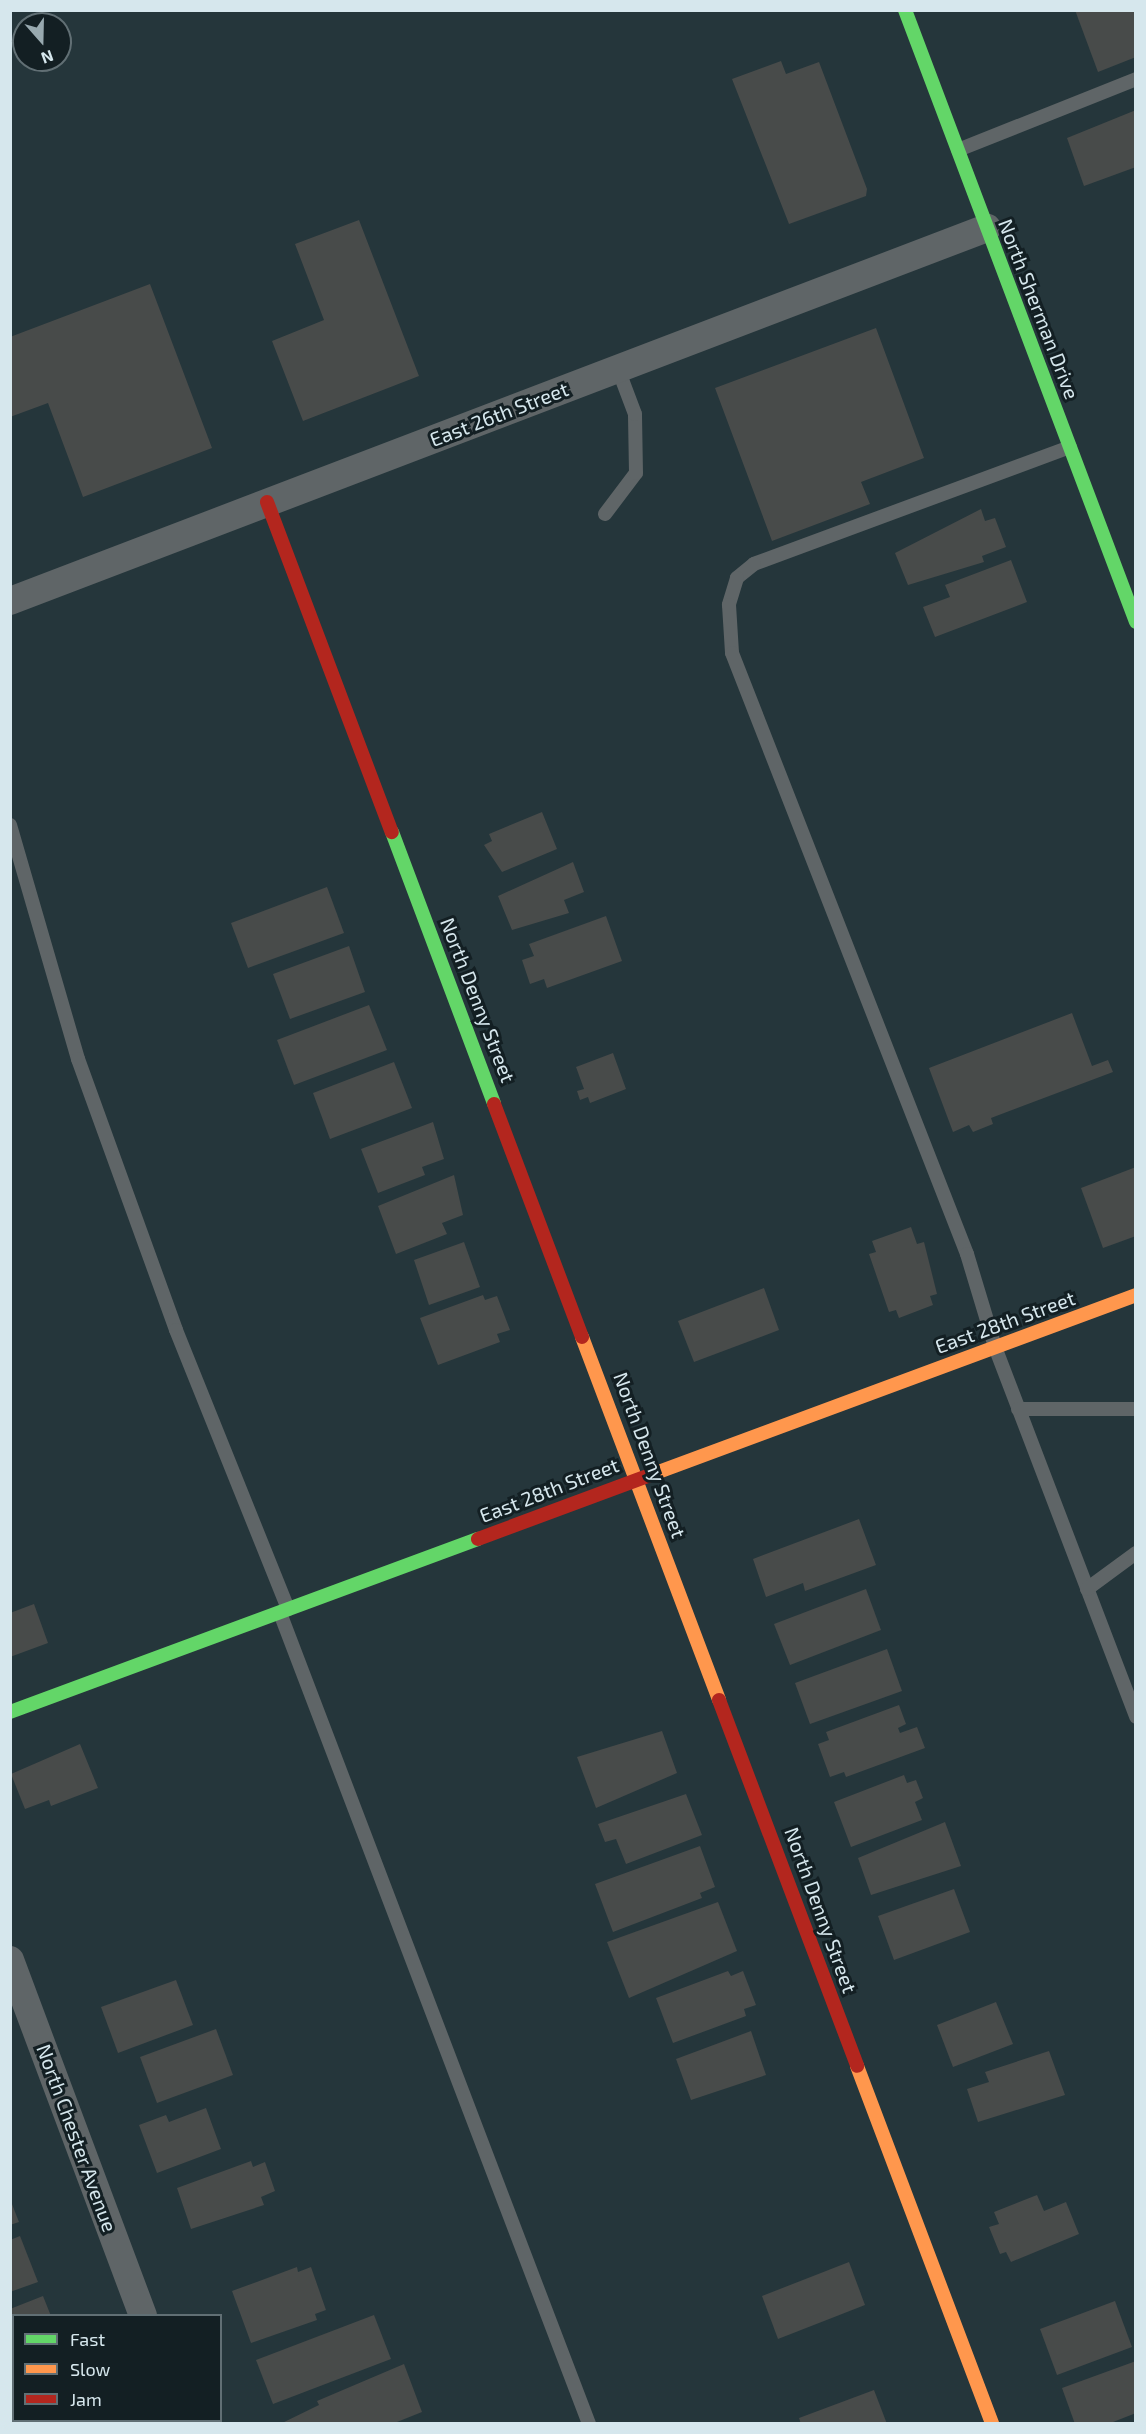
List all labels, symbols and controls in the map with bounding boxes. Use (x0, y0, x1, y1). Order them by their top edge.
north arrow (12, 12, 72, 72)
text: N (39, 47, 56, 68)
street label: North Sherman Drive (994, 216, 1084, 402)
street label: East 26th Street (426, 377, 572, 451)
street label: North Denny Street (435, 914, 521, 1086)
street label: East 28th Street (932, 1286, 1078, 1358)
street label: North Denny Street (609, 1369, 691, 1541)
street label: East 28th Street (476, 1452, 622, 1528)
street label: North Denny Street (780, 1824, 862, 1996)
street label: North Chester Avenue (32, 2040, 122, 2236)
legend (12, 2314, 222, 2422)
text: Fast (70, 2328, 105, 2350)
text: Slow (70, 2358, 110, 2380)
text: Jam (70, 2388, 102, 2410)

